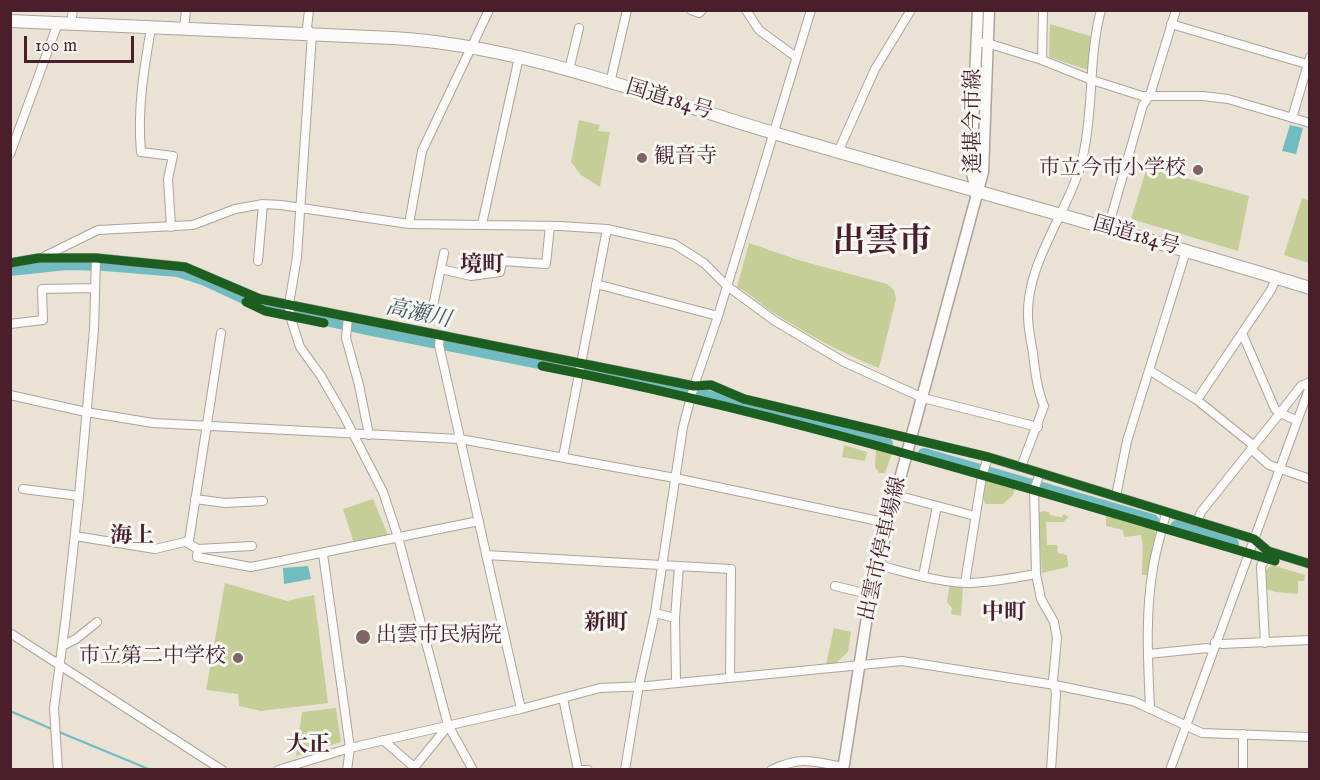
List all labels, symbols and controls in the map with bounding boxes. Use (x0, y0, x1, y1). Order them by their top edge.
scale bar (27, 24, 136, 62)
text: 100 m (35, 35, 77, 58)
street label: 遙堪今市線 (962, 69, 988, 173)
street label: 国道184号 (623, 76, 715, 126)
place label: 観音寺 (654, 145, 717, 171)
marker: 観音寺 (635, 151, 649, 165)
place label: 市立今市小学校 (1039, 157, 1186, 183)
marker: 市立今市小学校 (1191, 163, 1205, 177)
street label: 国道184号 (1090, 213, 1182, 261)
district label: 出雲市 (833, 224, 931, 264)
district label: 境町 (460, 253, 504, 279)
water label: 高瀬川 (383, 295, 453, 335)
street label: 出雲市停車場線 (855, 475, 913, 623)
district label: 海上 (110, 524, 154, 550)
district label: 中町 (982, 601, 1026, 627)
district label: 新町 (584, 611, 628, 637)
place label: 出雲市民病院 (376, 624, 502, 650)
marker: 出雲市民病院 (354, 628, 372, 646)
place label: 市立第二中学校 (79, 645, 226, 671)
marker: 市立第二中学校 (231, 651, 245, 665)
district label: 大正 (286, 733, 330, 759)

